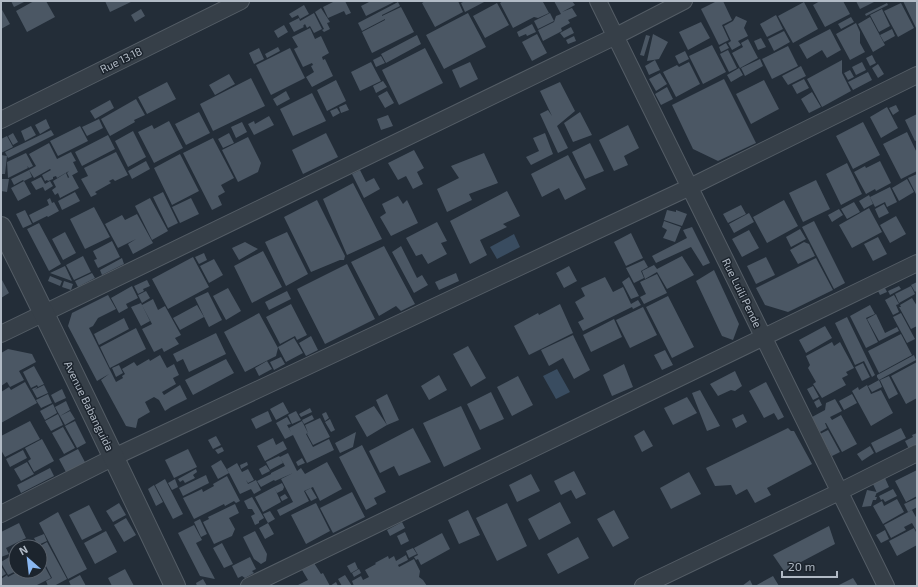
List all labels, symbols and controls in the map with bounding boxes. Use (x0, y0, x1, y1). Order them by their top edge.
street label: Rue 13.18 (98, 44, 144, 75)
street label: Rue Luili Pende (720, 256, 765, 330)
street label: Avenue Babanguida (62, 359, 117, 453)
north arrow (8, 539, 48, 579)
text: N (17, 542, 30, 557)
scale bar (782, 553, 837, 579)
text: 20 m (788, 559, 815, 573)

